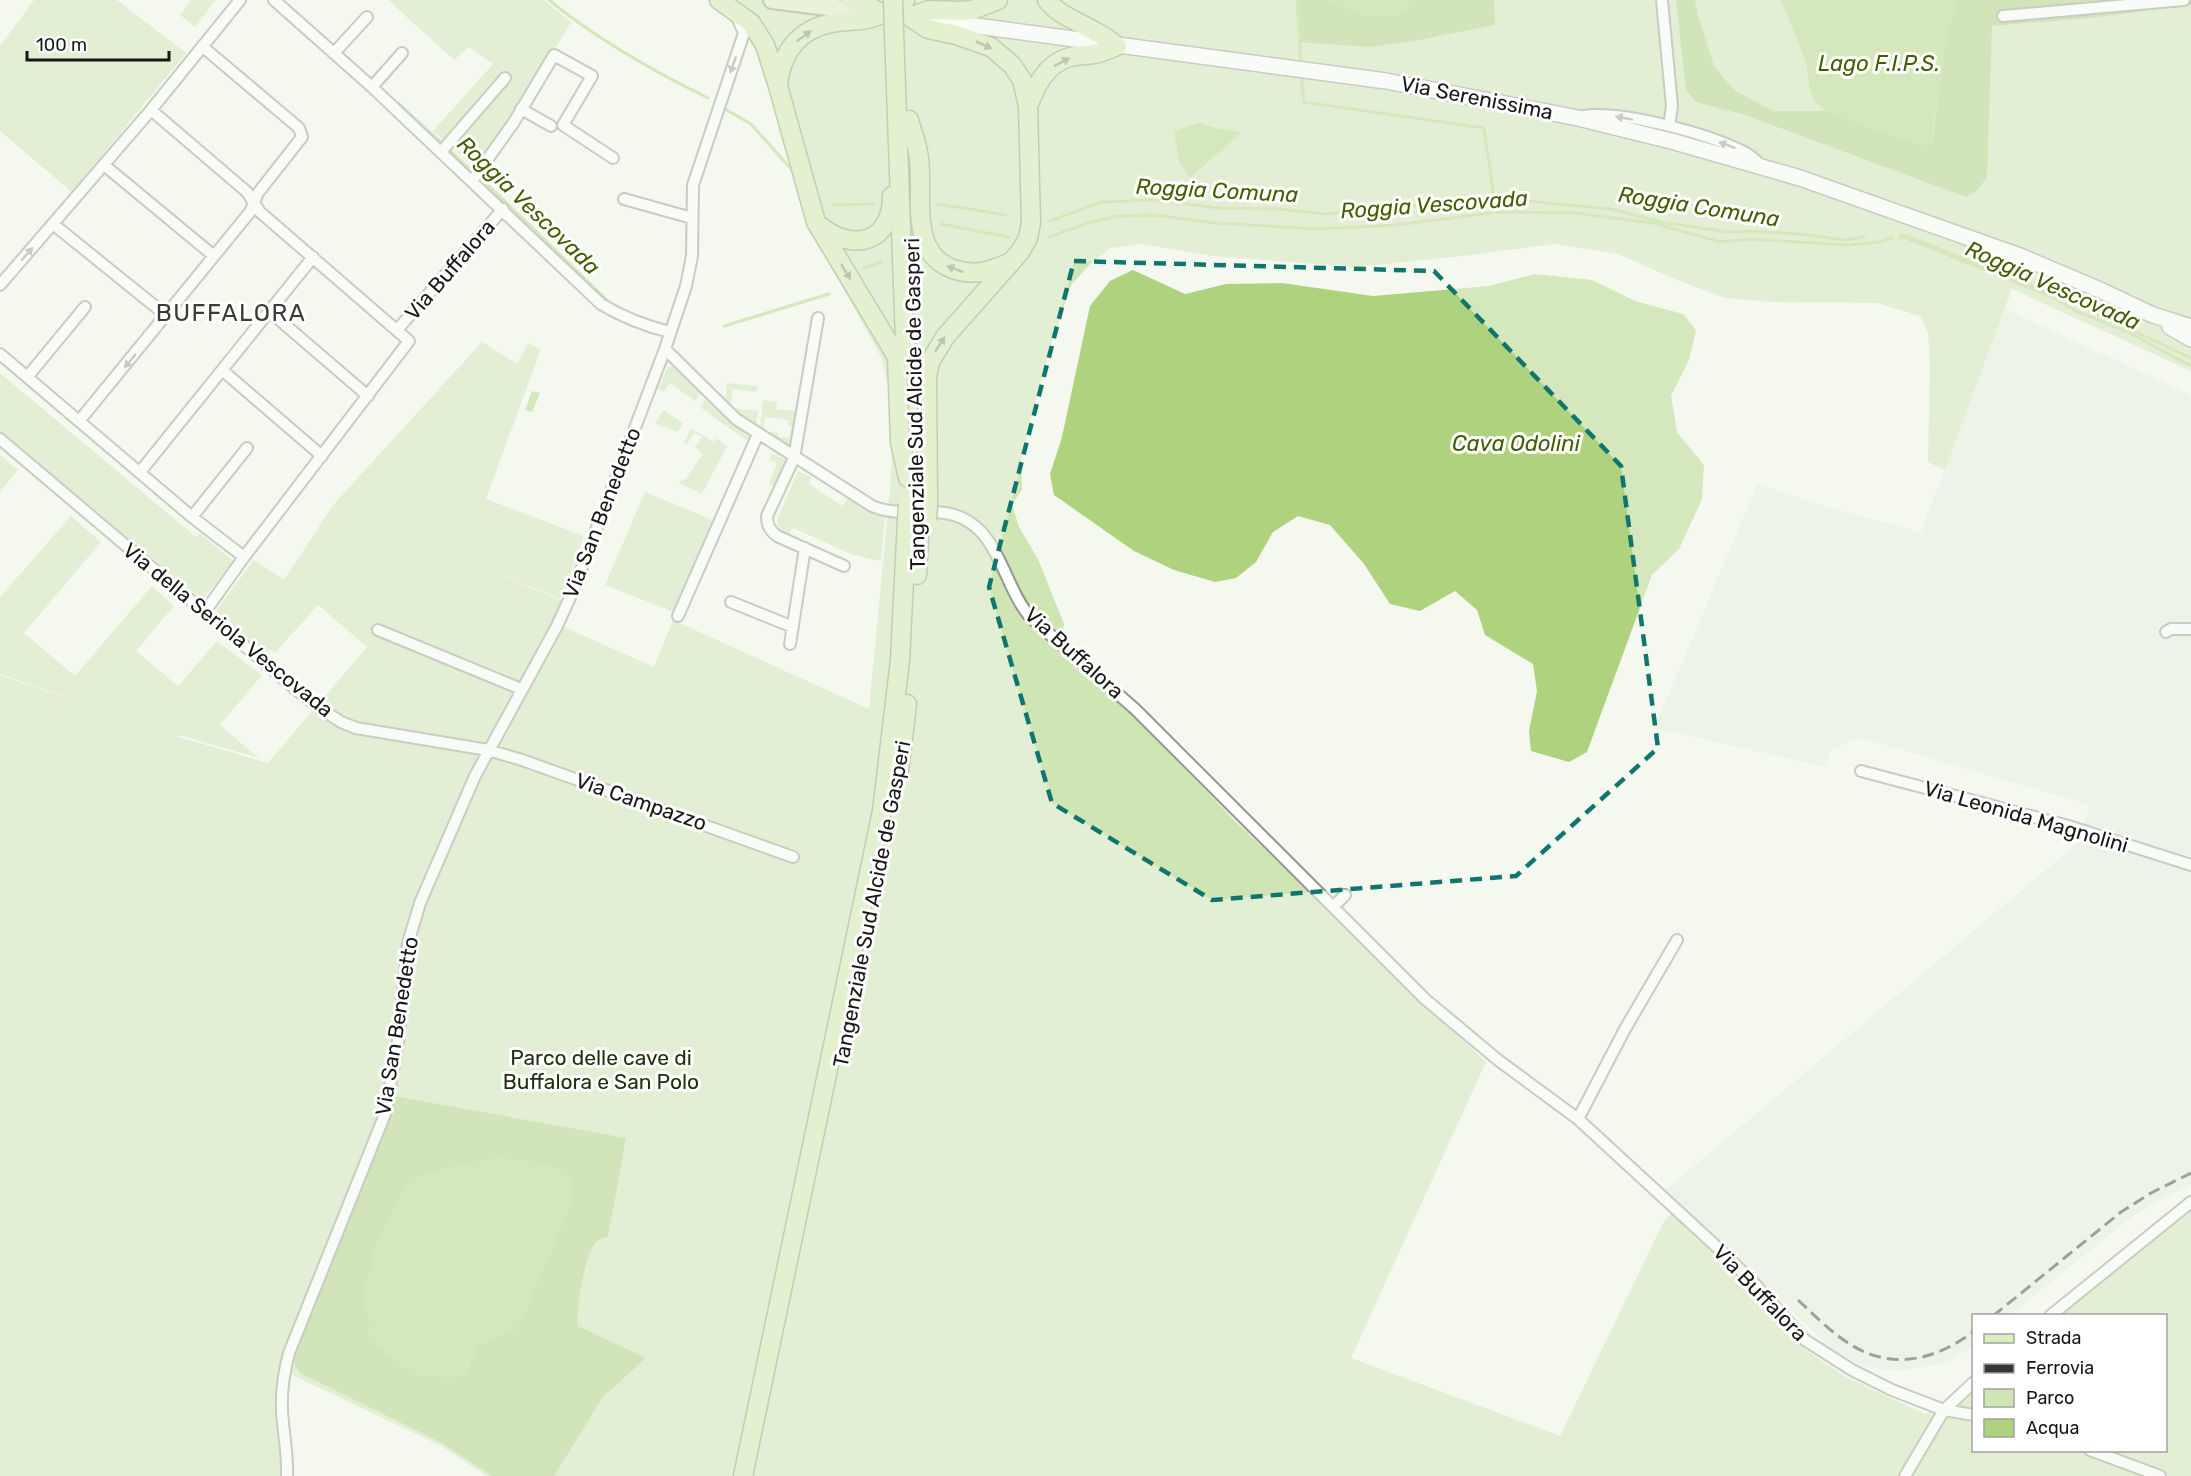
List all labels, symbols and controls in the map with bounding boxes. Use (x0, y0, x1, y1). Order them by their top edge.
scale bar (27, 24, 170, 62)
one-way arrow (795, 30, 811, 42)
text: 100 m (36, 34, 87, 56)
one-way arrow (975, 41, 993, 50)
water label: Lago F.I.P.S. (1818, 50, 1940, 77)
one-way arrow (728, 56, 737, 74)
one-way arrow (1054, 57, 1071, 67)
street label: Via Serenissima (1399, 71, 1555, 125)
one-way arrow (1614, 113, 1633, 122)
water label: Roggia Vescovada (452, 130, 606, 280)
one-way arrow (1718, 140, 1736, 150)
water label: Roggia Comuna (1135, 173, 1299, 208)
water label: Roggia Comuna (1616, 180, 1782, 233)
water label: Roggia Vescovada (1339, 184, 1529, 225)
street label: Via Buffalora (399, 214, 500, 325)
water label: Roggia Vescovada (1961, 235, 2144, 336)
street label: Tangenziale Sud Alcide de Gasperi (899, 238, 930, 570)
one-way arrow (20, 246, 33, 262)
one-way arrow (840, 264, 851, 280)
one-way arrow (946, 264, 964, 274)
district label: BUFFALORA (156, 299, 306, 327)
one-way arrow (935, 336, 946, 352)
one-way arrow (123, 353, 136, 369)
street label: Via San Benedetto (557, 424, 646, 602)
water label: Cava Odolini (1452, 430, 1581, 457)
street label: Via della Seriola Vescovada (118, 537, 338, 722)
street label: Via Buffalora (1020, 602, 1129, 704)
street label: Tangenziale Sud Alcide de Gasperi (828, 738, 915, 1069)
street label: Via Campazzo (572, 767, 710, 836)
street label: Via Leonida Magnolini (1921, 775, 2131, 858)
street label: Via San Benedetto (370, 935, 423, 1117)
park label: Parco delle cave di Buffalora e San Polo (503, 1045, 699, 1094)
street label: Via Buffalora (1708, 1239, 1813, 1346)
legend (1972, 1314, 2167, 1452)
text: Strada (2026, 1327, 2082, 1349)
text: Ferrovia (2026, 1357, 2094, 1379)
text: Parco (2026, 1387, 2074, 1409)
text: Acqua (2026, 1417, 2079, 1439)

